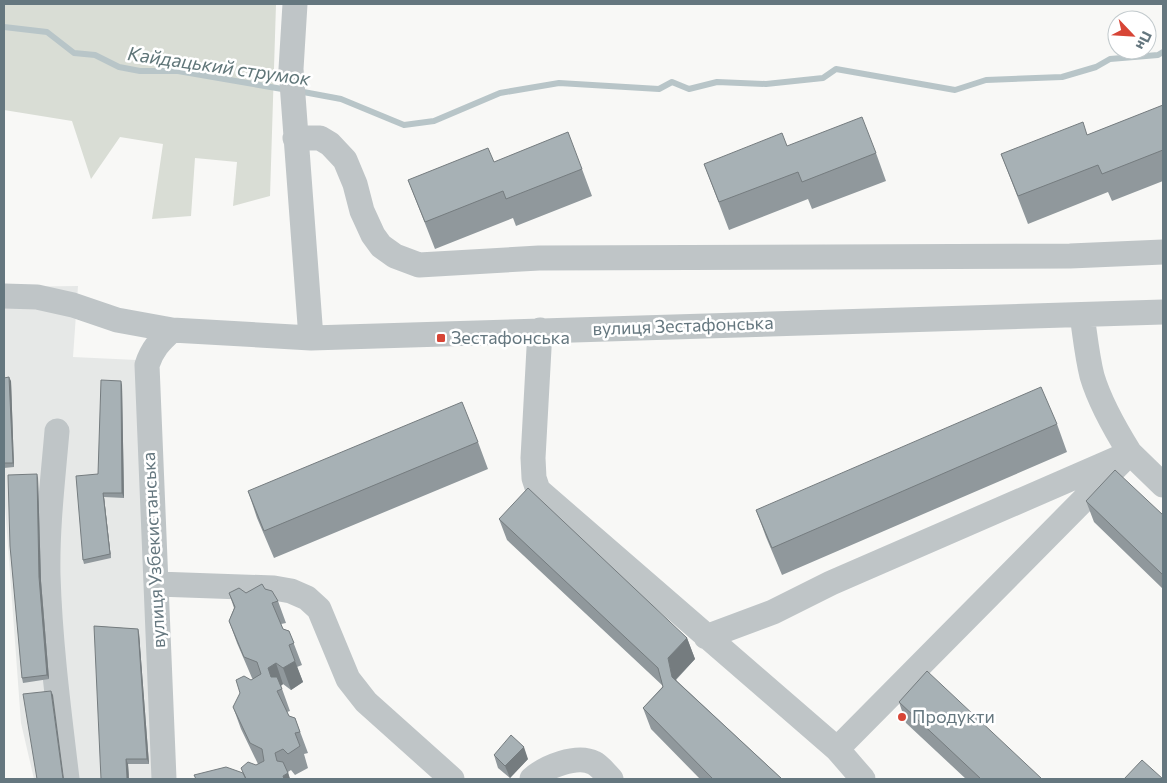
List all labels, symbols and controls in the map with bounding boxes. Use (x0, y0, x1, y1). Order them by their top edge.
north arrow (1107, 10, 1157, 60)
text: Пн (1133, 29, 1156, 53)
water label: Кайдацький струмок (126, 41, 313, 90)
street label: вулиця Зестафонська (592, 311, 774, 339)
place label: Зестафонська (451, 326, 570, 348)
marker: Зестафонська (435, 332, 447, 344)
street label: вулиця Узбекистанська (137, 451, 169, 649)
place label: Продукти (912, 705, 995, 727)
marker: Продукти (896, 711, 908, 723)

